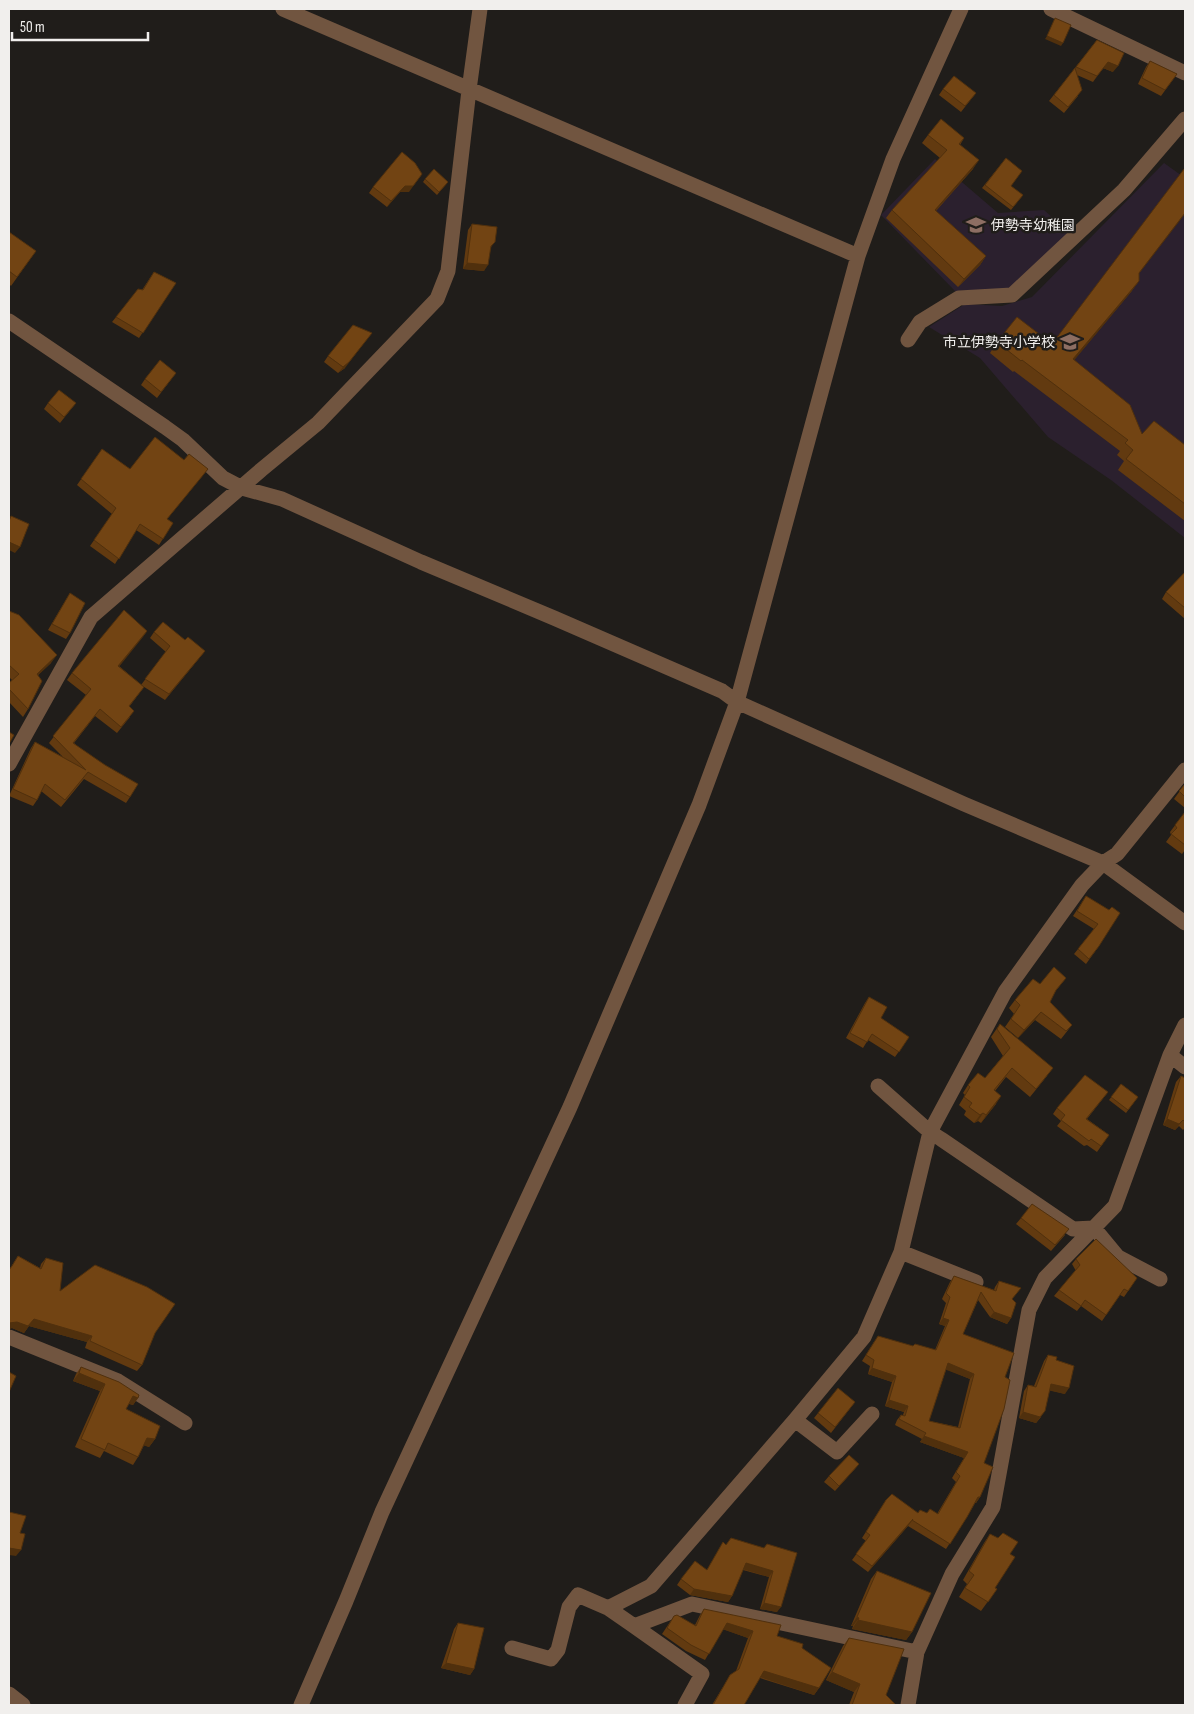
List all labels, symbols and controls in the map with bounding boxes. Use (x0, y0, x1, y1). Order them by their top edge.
scale bar (12, 10, 149, 42)
text: 50 m (20, 18, 45, 37)
school or university icon: 伊勢寺幼稚園 (965, 214, 987, 236)
place label: 伊勢寺幼稚園 (991, 217, 1075, 234)
school or university icon: 市立伊勢寺小学校 (1059, 331, 1081, 353)
place label: 市立伊勢寺小学校 (943, 334, 1055, 351)

